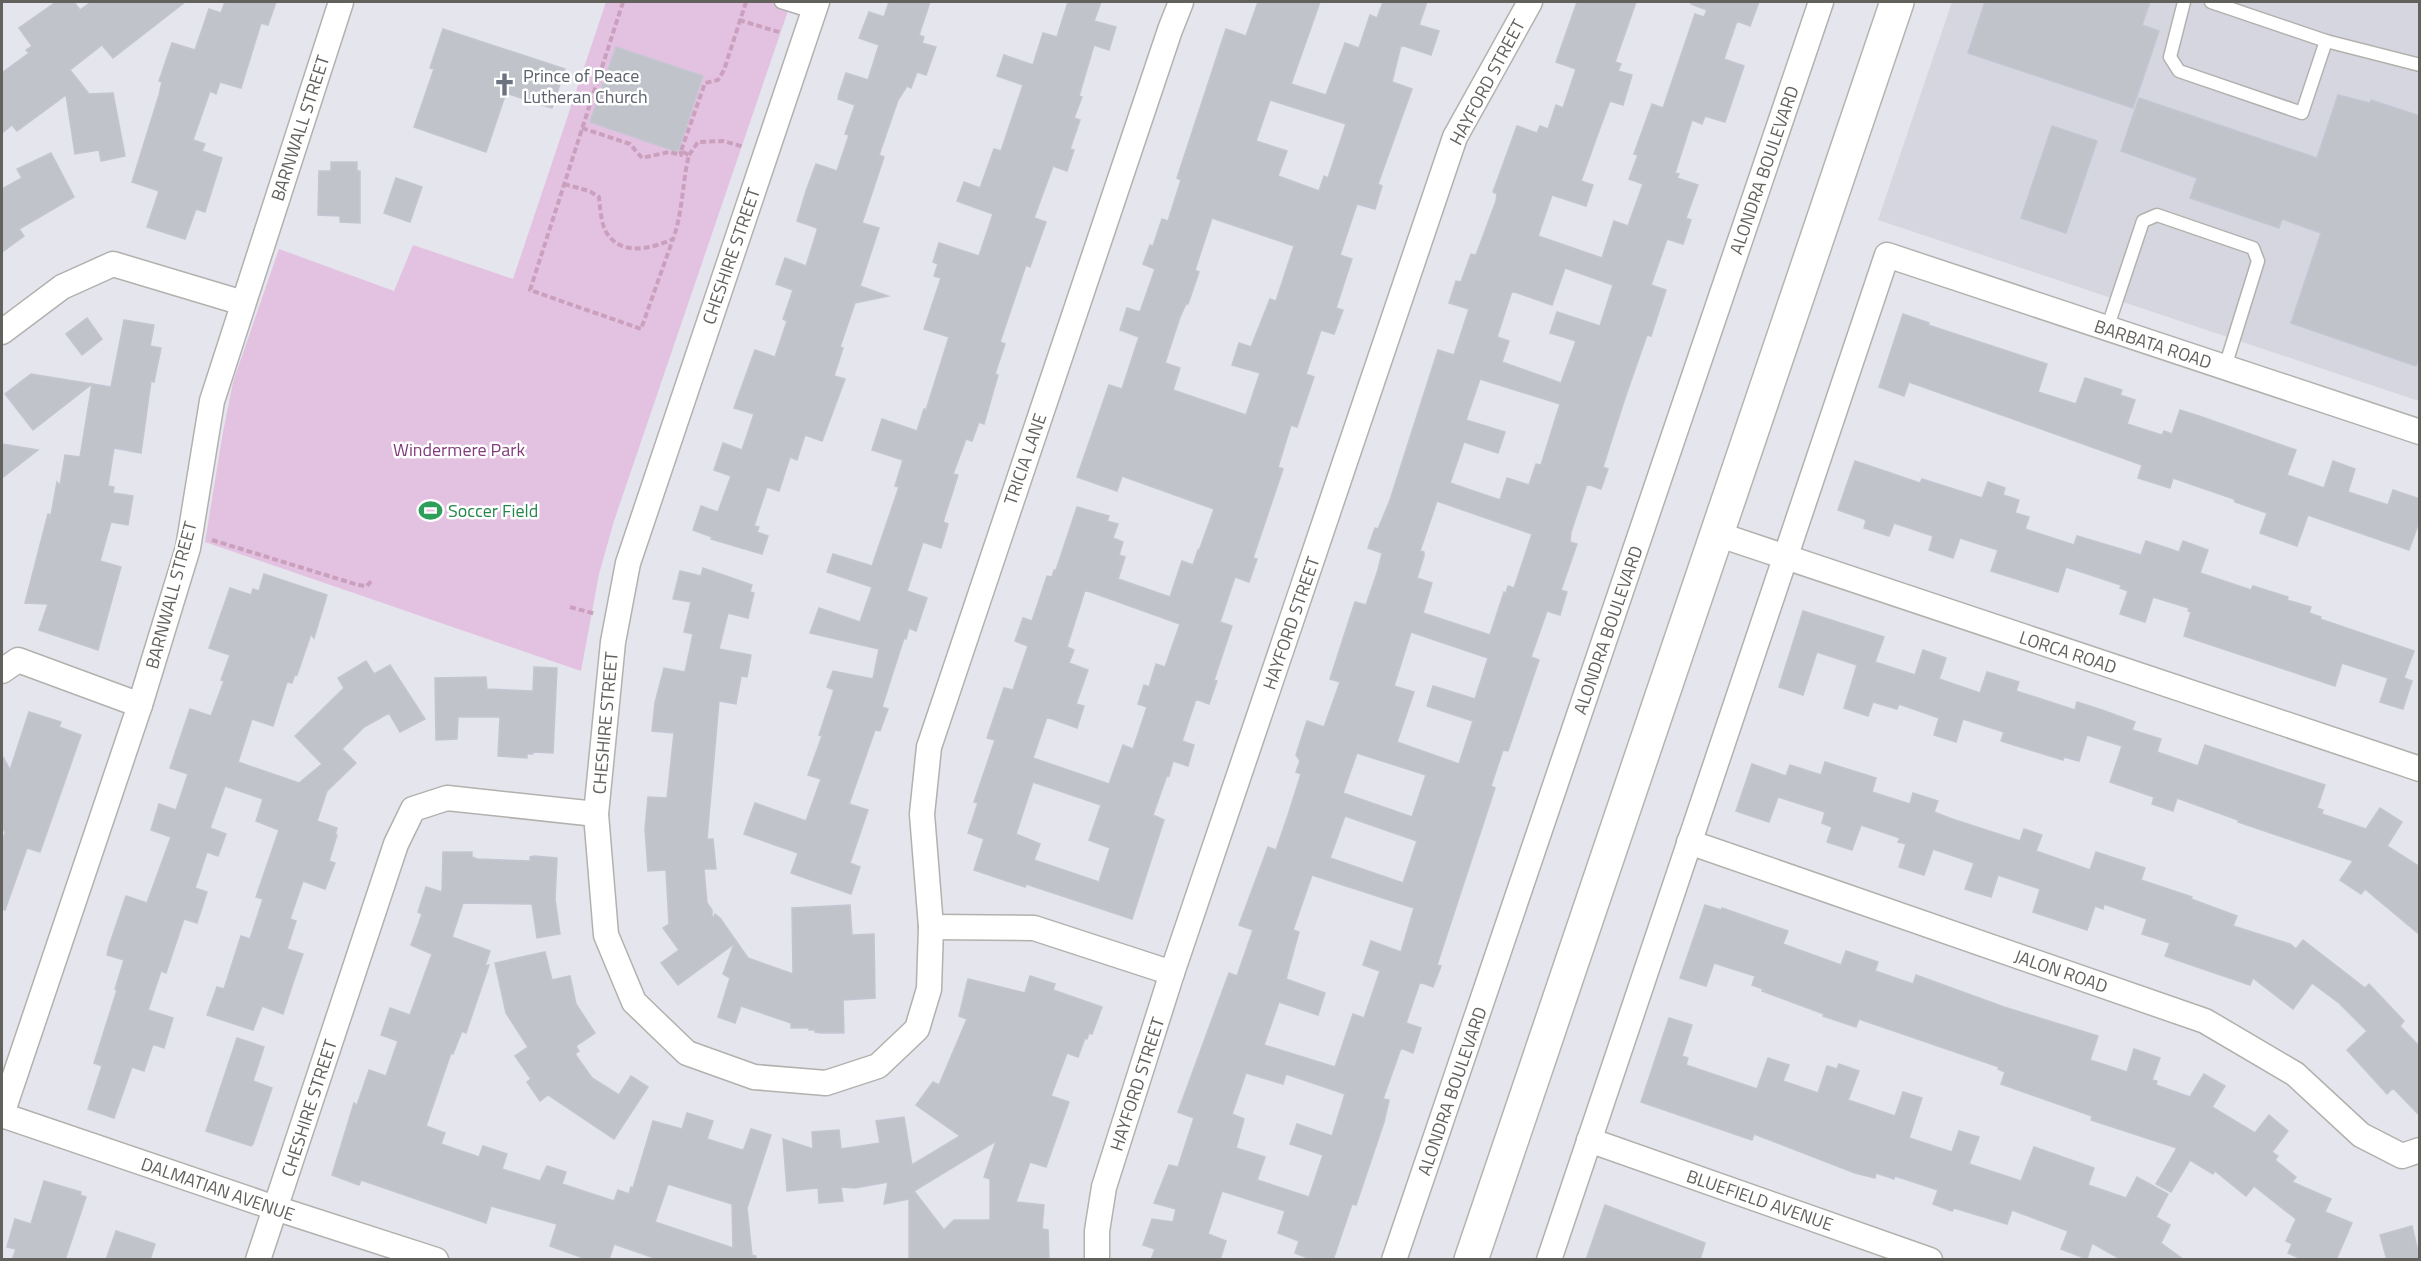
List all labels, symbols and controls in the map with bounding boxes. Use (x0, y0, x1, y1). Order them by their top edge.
street label: HAYFORD STREET (1442, 14, 1532, 150)
street label: BARNWALL STREET (264, 51, 336, 204)
place label: Prince of Peace Lutheran Church (523, 62, 648, 110)
church icon: Prince of Peace Lutheran Church (492, 72, 518, 98)
street label: ALONDRA BOULEVARD (1722, 82, 1806, 258)
street label: CHESHIRE STREET (695, 184, 767, 328)
street label: BARBATA ROAD (2091, 312, 2215, 376)
street label: TRICIA LANE (997, 409, 1053, 508)
park label: Windermere Park (393, 436, 525, 463)
sports icon: Soccer Field (417, 497, 443, 523)
place label: Soccer Field (448, 497, 538, 524)
street label: BARNWALL STREET (138, 518, 204, 672)
street label: ALONDRA BOULEVARD (1566, 542, 1650, 718)
street label: HAYFORD STREET (1256, 552, 1327, 693)
street label: LORCA ROAD (2016, 624, 2120, 680)
street label: CHESHIRE STREET (585, 650, 625, 795)
street label: JALON ROAD (2011, 942, 2111, 1000)
street label: ALONDRA BOULEVARD (1410, 1003, 1494, 1179)
street label: HAYFORD STREET (1103, 1013, 1172, 1154)
street label: CHESHIRE STREET (274, 1035, 344, 1180)
street label: DALMATIAN AVENUE (138, 1150, 298, 1228)
street label: BLUEFIELD AVENUE (1683, 1162, 1837, 1238)

